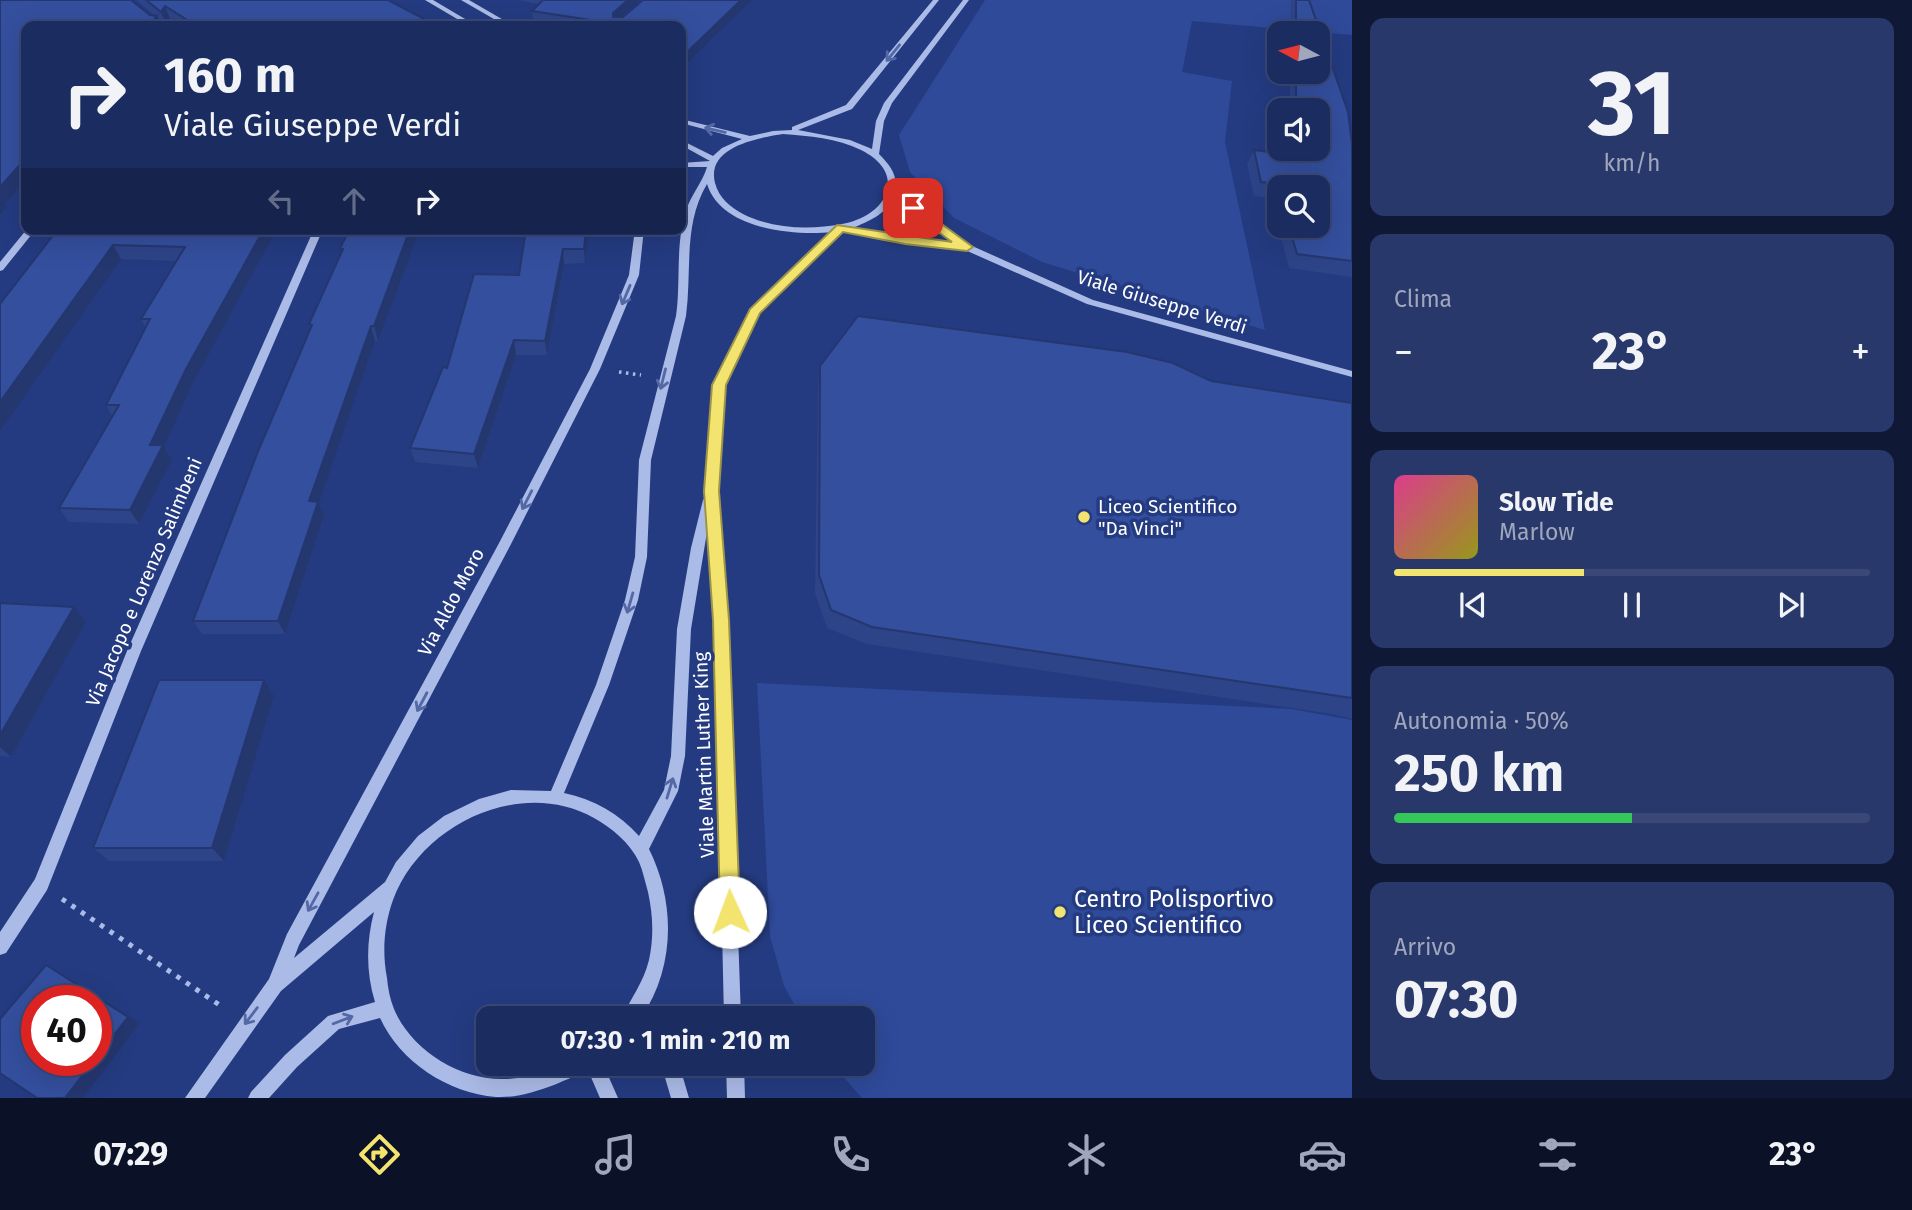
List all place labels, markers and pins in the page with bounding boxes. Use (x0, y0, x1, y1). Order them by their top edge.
pin (883, 178, 943, 238)
place label: Liceo Scientifico "Da Vinci" (1098, 495, 1237, 540)
marker: Liceo Scientifico "Da Vinci" (1076, 509, 1092, 525)
place label: Centro Polisportivo Liceo Scientifico (1074, 885, 1274, 939)
marker: Centro Polisportivo Liceo Scientifico (1052, 904, 1068, 920)

